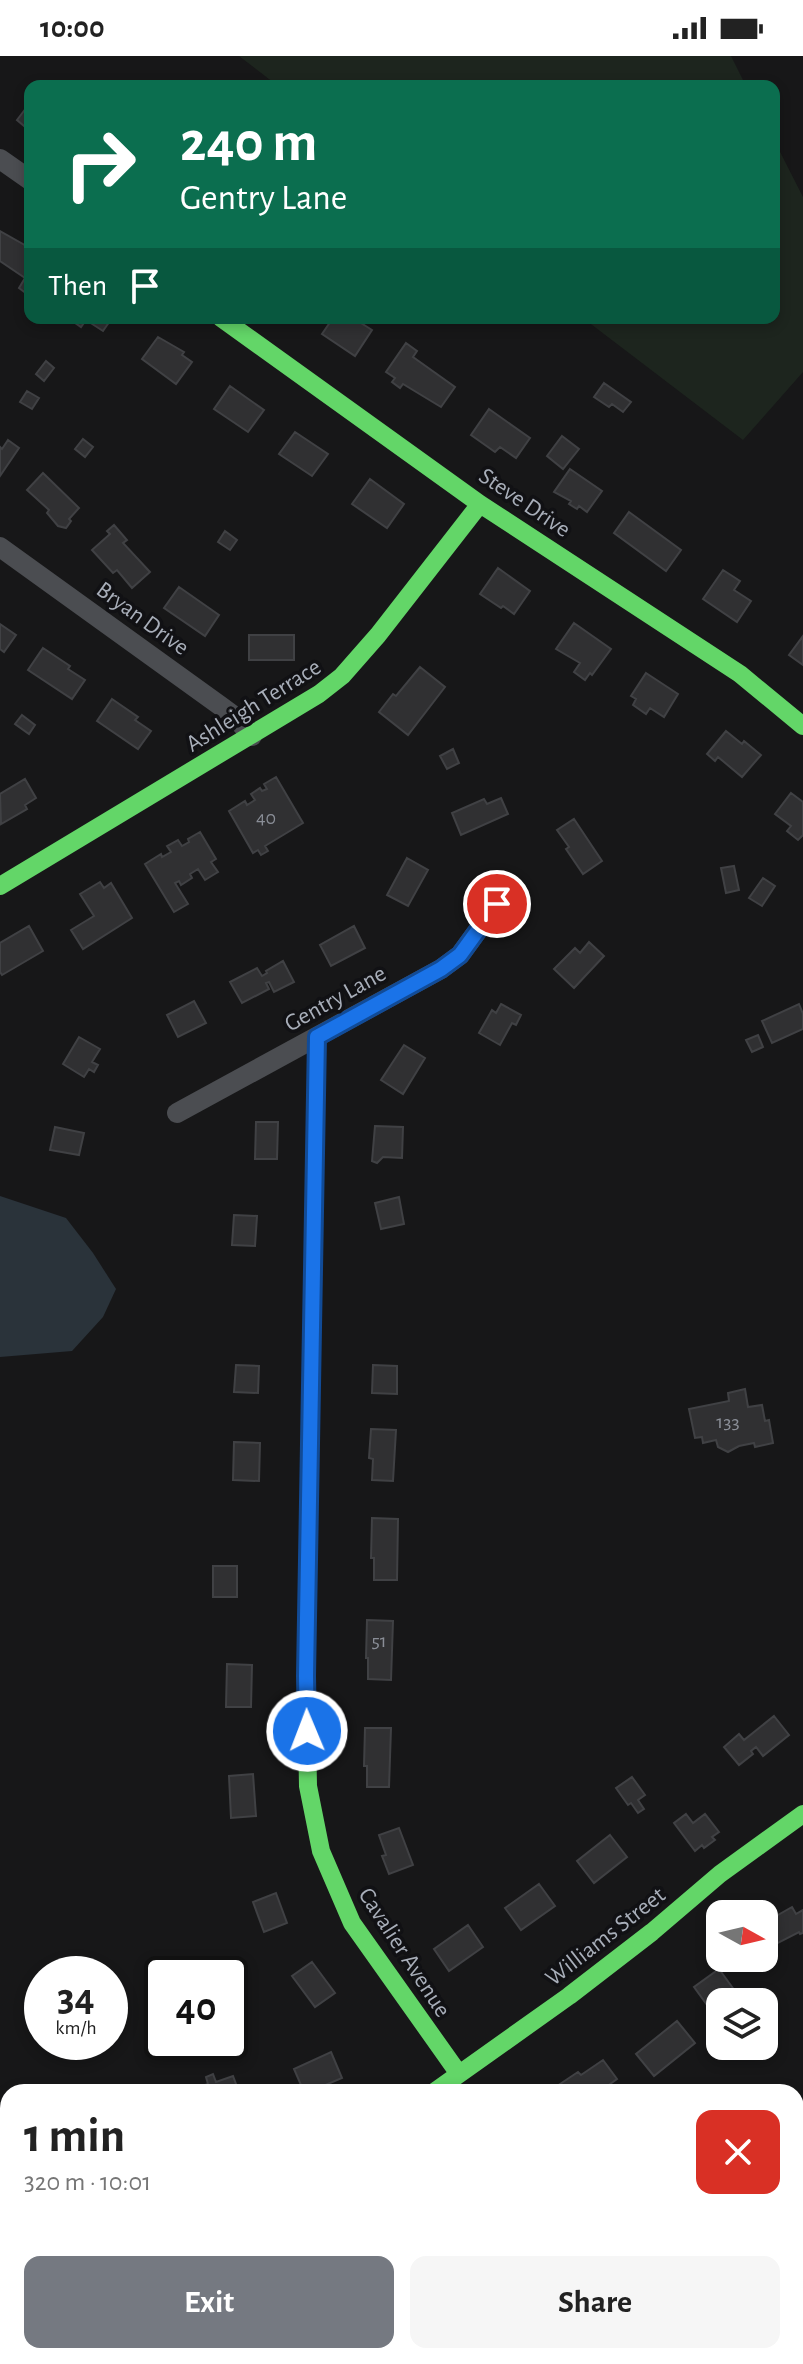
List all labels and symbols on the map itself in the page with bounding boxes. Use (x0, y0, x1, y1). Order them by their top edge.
street label: Steve Drive (474, 464, 574, 542)
street label: Bryan Drive (92, 577, 193, 660)
street label: Ashleigh Terrace (182, 655, 325, 757)
house number: 40 (256, 808, 276, 828)
pin (463, 870, 531, 938)
street label: Gentry Lane (281, 961, 390, 1036)
house number: 133 (716, 1412, 740, 1432)
house number: 51 (371, 1631, 387, 1651)
position arrow (265, 1689, 349, 1773)
street label: Williams Street (541, 1883, 670, 1991)
street label: Cavalier Avenue (354, 1884, 455, 2021)
north arrow (706, 1900, 778, 1972)
speed limit sign: 40 (144, 1956, 248, 2060)

